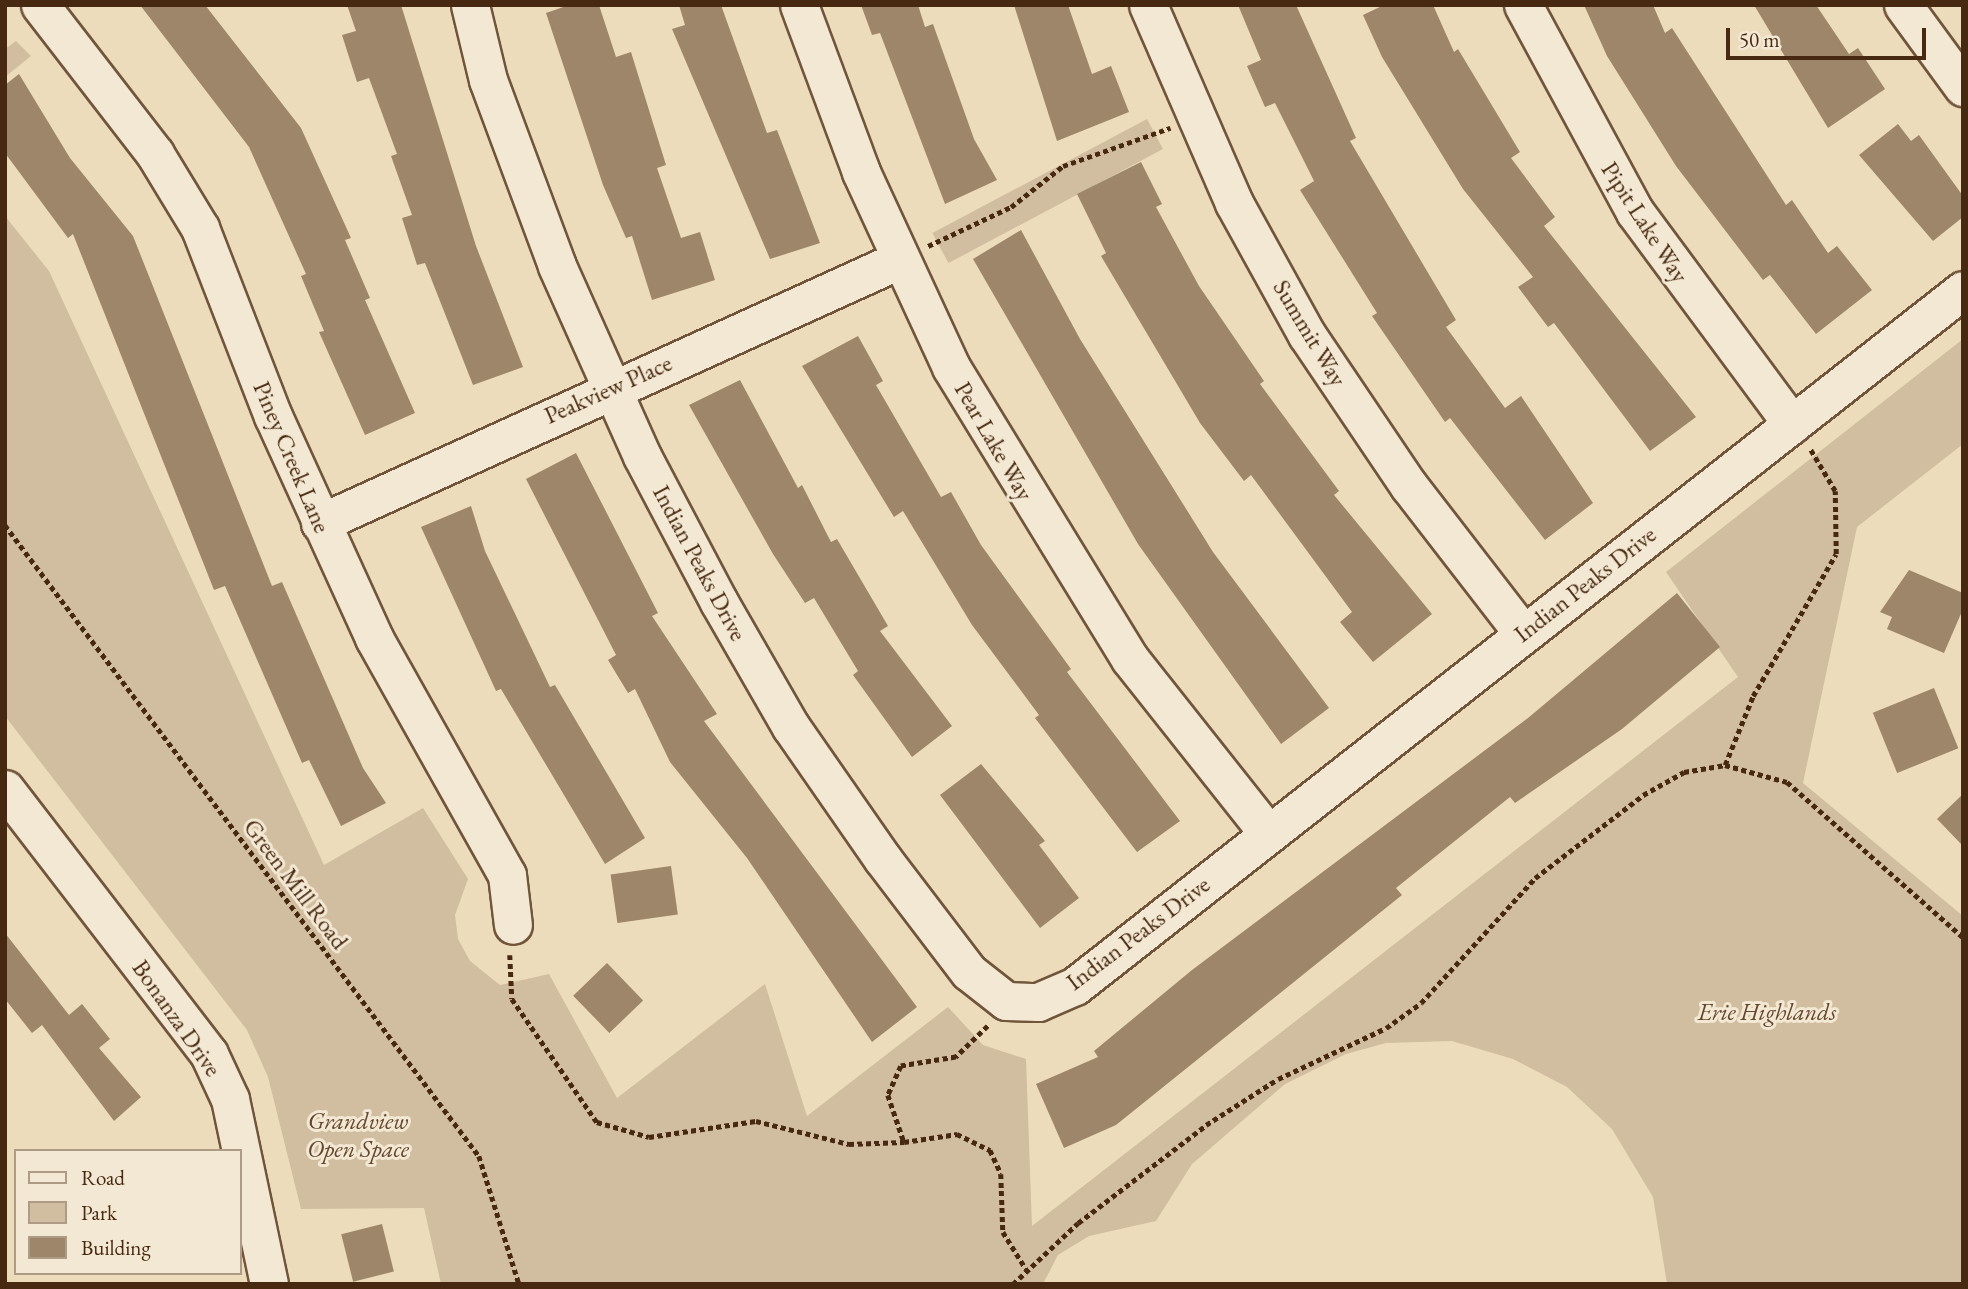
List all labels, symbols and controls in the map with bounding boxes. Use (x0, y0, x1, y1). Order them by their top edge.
scale bar (1730, 14, 1930, 58)
text: 50 m (1739, 26, 1780, 53)
street label: Pipit Lake Way (1595, 156, 1695, 288)
street label: Summit Way (1267, 275, 1353, 391)
street label: Peakview Place (540, 348, 676, 430)
street label: Piney Creek Lane (247, 377, 337, 537)
street label: Pear Lake Way (948, 377, 1040, 505)
street label: Indian Peaks Drive (647, 480, 753, 646)
street label: Indian Peaks Drive (1508, 520, 1662, 648)
street label: Green Mill Road (238, 813, 354, 955)
street label: Indian Peaks Drive (1061, 870, 1215, 996)
street label: Bonanza Drive (126, 954, 228, 1082)
park label: Erie Highlands (1698, 998, 1836, 1026)
park label: Grandview Open Space (307, 1107, 409, 1163)
legend (14, 1149, 242, 1275)
text: Road (81, 1164, 125, 1191)
text: Park (81, 1199, 117, 1226)
text: Building (81, 1234, 151, 1261)

